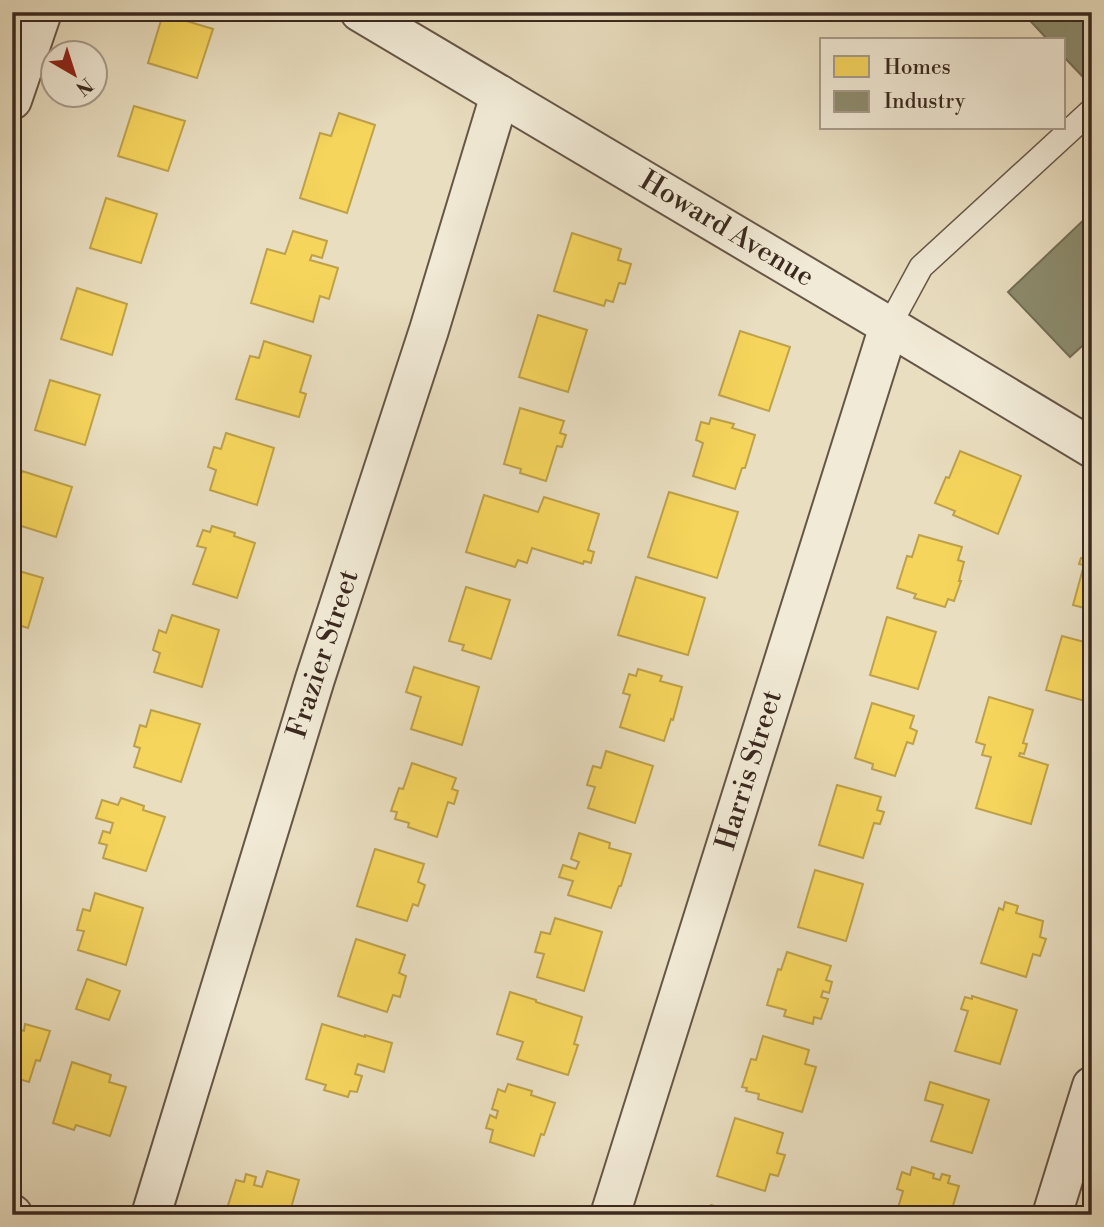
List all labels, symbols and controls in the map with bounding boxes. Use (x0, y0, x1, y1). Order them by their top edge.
north arrow (38, 38, 108, 108)
legend (820, 38, 1066, 130)
text: Homes (884, 55, 951, 81)
text: N (71, 72, 97, 100)
text: Industry (884, 89, 966, 115)
street label: Howard Avenue (633, 163, 821, 295)
street label: Frazier Street (279, 565, 367, 743)
street label: Harris Street (708, 686, 790, 854)

